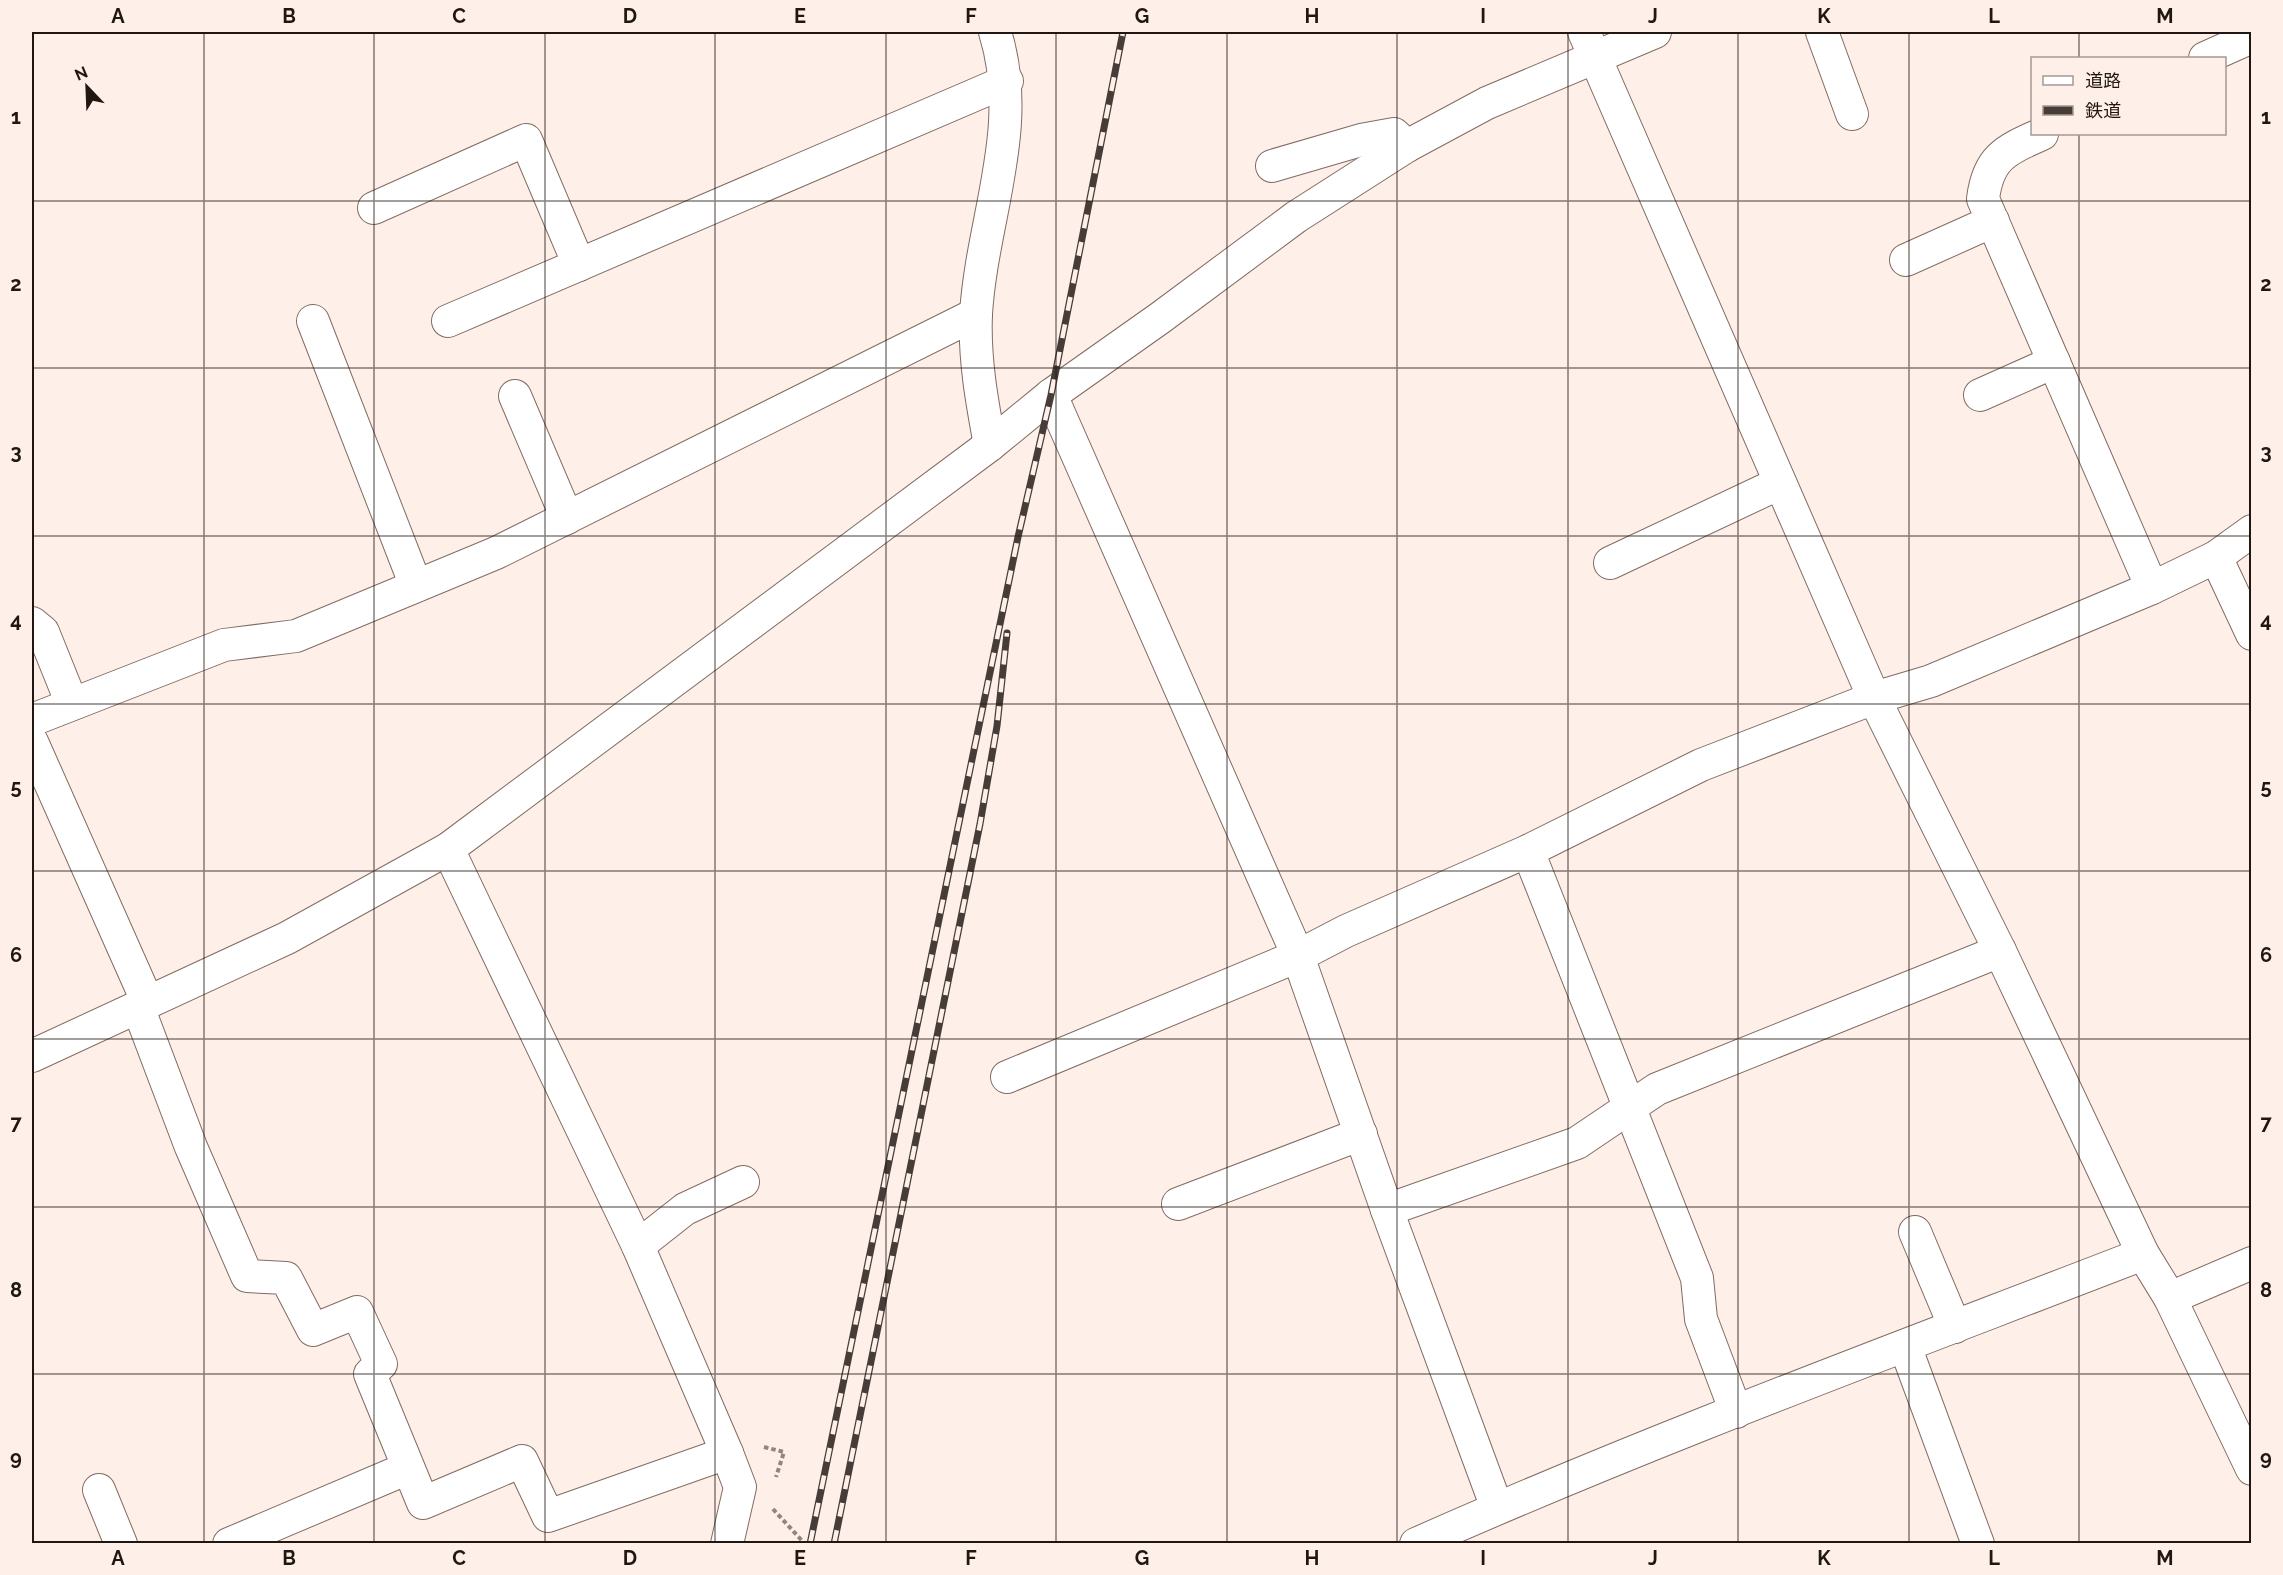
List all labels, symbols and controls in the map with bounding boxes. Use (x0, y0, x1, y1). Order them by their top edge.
text: A (111, 4, 125, 28)
text: B (282, 4, 296, 28)
text: C (452, 4, 466, 28)
text: D (623, 4, 637, 28)
text: E (794, 4, 806, 28)
text: F (965, 4, 977, 28)
text: G (1135, 4, 1149, 28)
text: H (1305, 4, 1319, 28)
text: I (1480, 4, 1486, 28)
text: J (1648, 4, 1658, 28)
text: K (1817, 4, 1831, 28)
text: L (1988, 4, 2000, 28)
text: M (2156, 4, 2174, 28)
north arrow (57, 57, 117, 117)
legend (2031, 57, 2226, 135)
text: N (72, 63, 91, 85)
text: 道路 (2085, 70, 2121, 91)
text: 鉄道 (2085, 100, 2121, 121)
text: 1 (11, 105, 21, 129)
text: 1 (2261, 105, 2271, 129)
text: 2 (10, 272, 22, 296)
text: 2 (2260, 272, 2272, 296)
text: 3 (10, 440, 22, 464)
text: 3 (2260, 440, 2272, 464)
text: 4 (10, 608, 22, 632)
text: 4 (2260, 608, 2272, 632)
text: 5 (10, 775, 22, 799)
text: 5 (2260, 775, 2272, 799)
text: 6 (10, 943, 22, 967)
text: 6 (2260, 943, 2272, 967)
text: 7 (10, 1111, 22, 1135)
text: 7 (2260, 1111, 2272, 1135)
text: 8 (10, 1278, 22, 1302)
text: 8 (2260, 1278, 2272, 1302)
text: 9 (10, 1446, 22, 1470)
text: 9 (2260, 1446, 2272, 1470)
text: A (111, 1546, 125, 1570)
text: B (282, 1546, 296, 1570)
text: C (452, 1546, 466, 1570)
text: D (623, 1546, 637, 1570)
text: E (794, 1546, 806, 1570)
text: F (965, 1546, 977, 1570)
text: G (1135, 1546, 1149, 1570)
text: H (1305, 1546, 1319, 1570)
text: I (1480, 1546, 1486, 1570)
text: J (1648, 1546, 1658, 1570)
text: K (1817, 1546, 1831, 1570)
text: L (1988, 1546, 2000, 1570)
text: M (2156, 1546, 2174, 1570)

